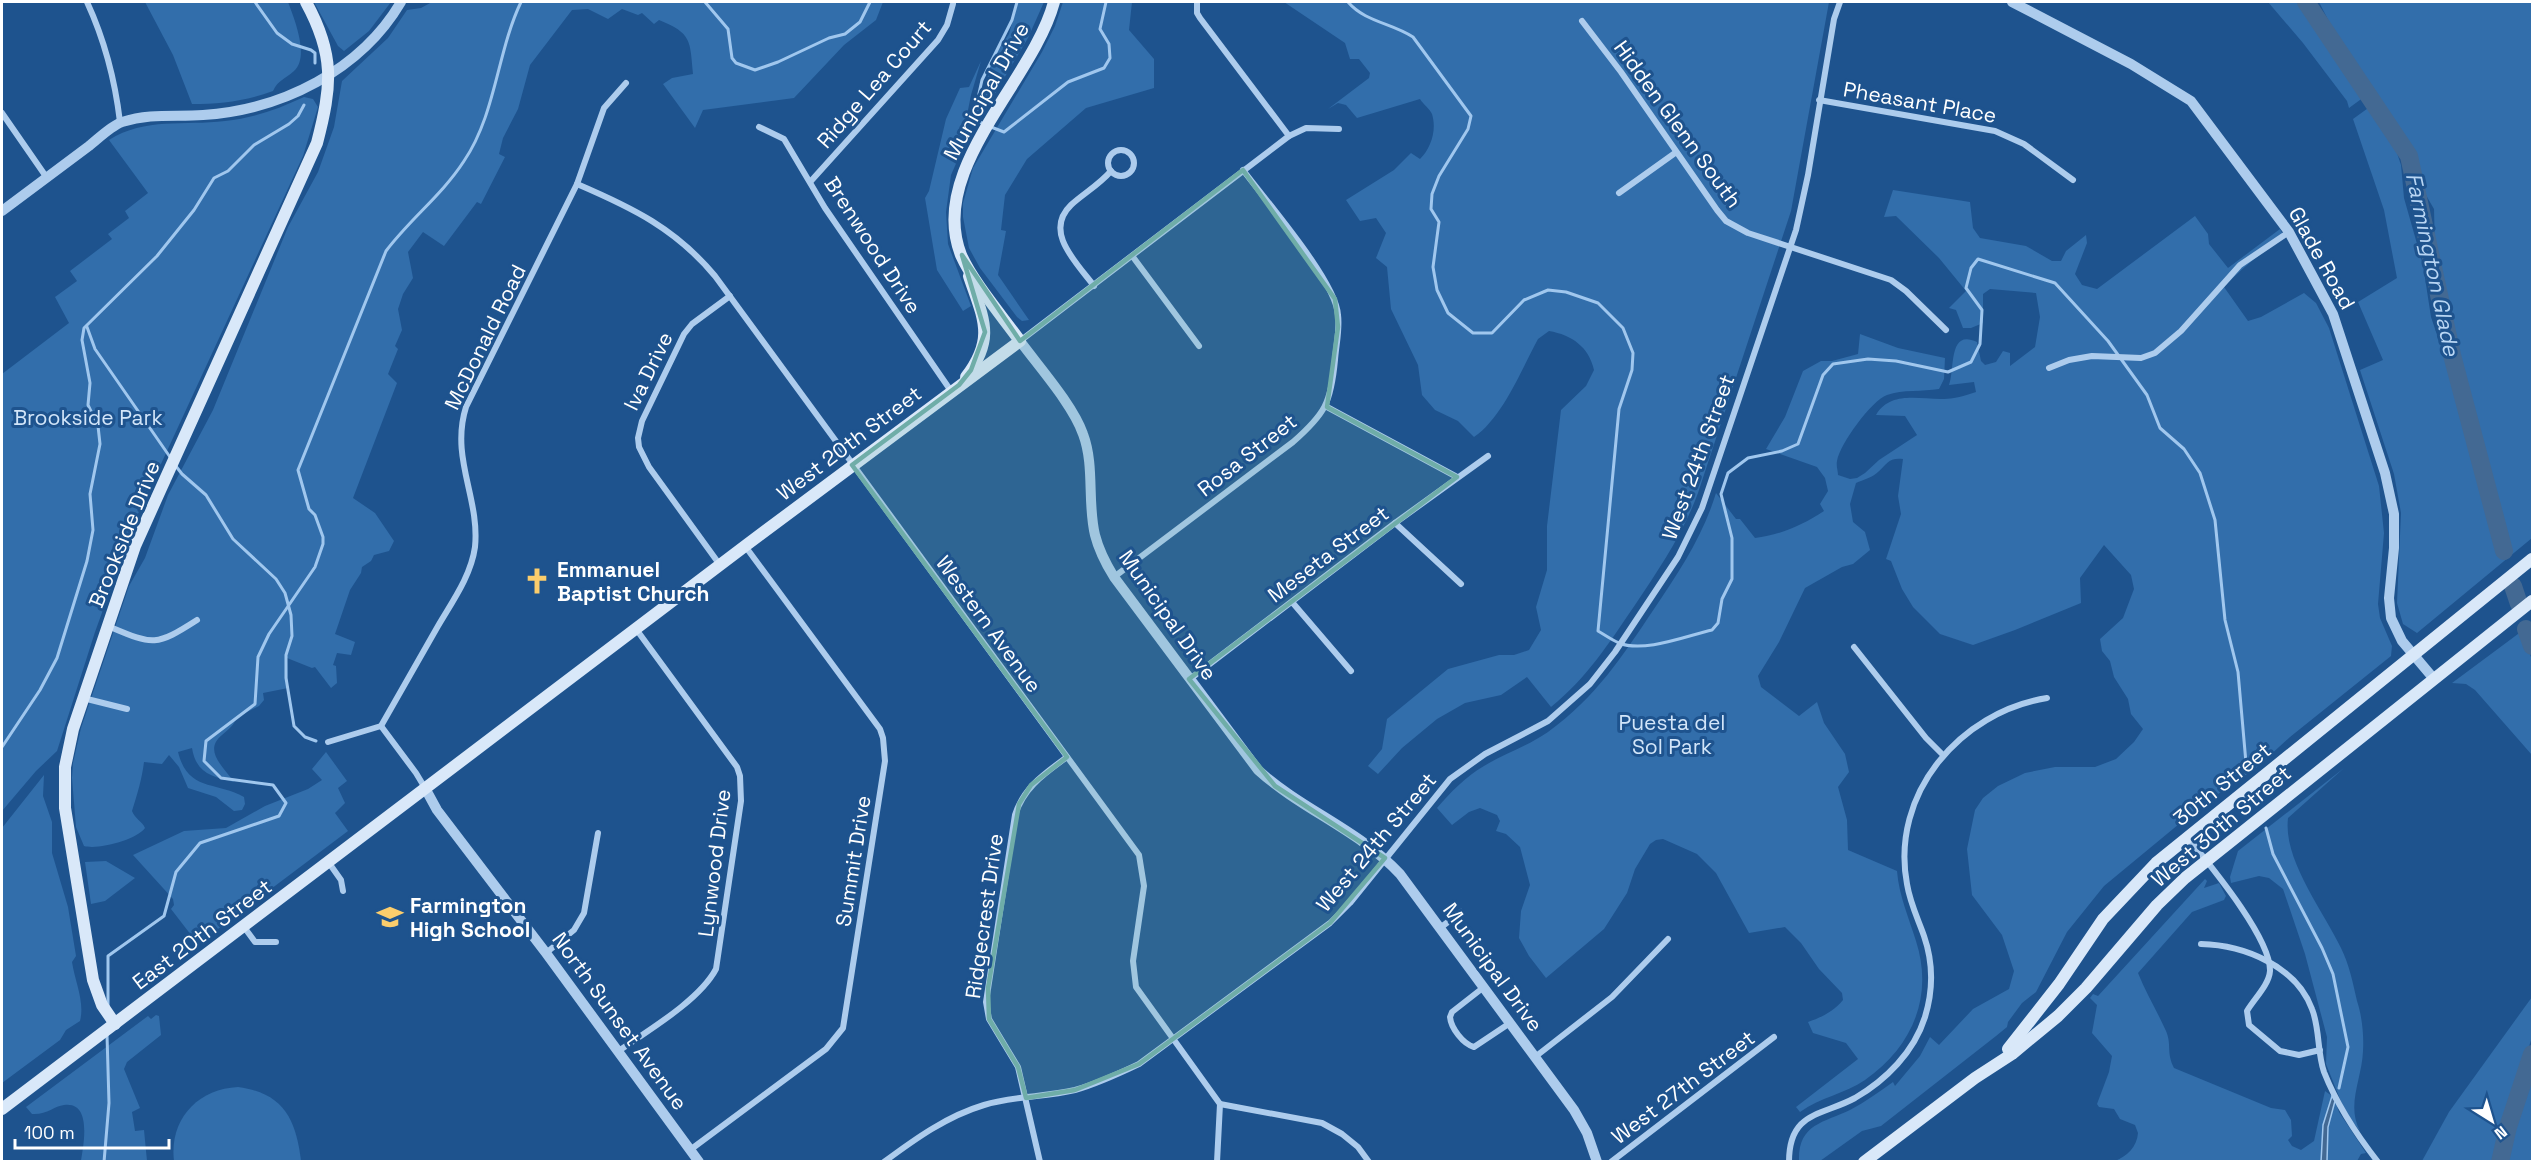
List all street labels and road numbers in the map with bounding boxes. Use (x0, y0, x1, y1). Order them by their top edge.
street label: Ridge Lea Court (811, 14, 937, 154)
street label: Municipal Drive (937, 17, 1035, 165)
street label: Hidden Glenn South (1608, 35, 1748, 213)
street label: Pheasant Place (1841, 75, 1999, 129)
street label: Brenwood Drive (819, 171, 927, 319)
street label: Glade Road (2283, 202, 2361, 314)
street label: McDonald Road (438, 260, 532, 414)
street label: Iva Drive (617, 327, 679, 415)
street label: West 24th Street (1656, 371, 1740, 543)
street label: West 20th Street (771, 380, 927, 506)
street label: Rosa Street (1192, 408, 1302, 502)
street label: Brookside Drive (82, 456, 166, 612)
street label: Meseta Street (1262, 500, 1394, 608)
street label: Municipal Drive (1113, 545, 1223, 685)
street label: Western Avenue (930, 550, 1048, 698)
street label: 30th Street (2168, 736, 2276, 832)
street label: West 30th Street (2145, 760, 2297, 892)
street label: West 24th Street (1310, 767, 1442, 917)
street label: Lynwood Drive (692, 788, 736, 938)
street label: Summit Drive (829, 794, 877, 928)
street label: Ridgecrest Drive (959, 832, 1009, 1000)
street label: East 20th Street (127, 873, 277, 995)
street label: Municipal Drive (1437, 897, 1549, 1037)
street label: North Sunset Avenue (546, 927, 694, 1115)
street label: West 27th Street (1606, 1024, 1760, 1150)

